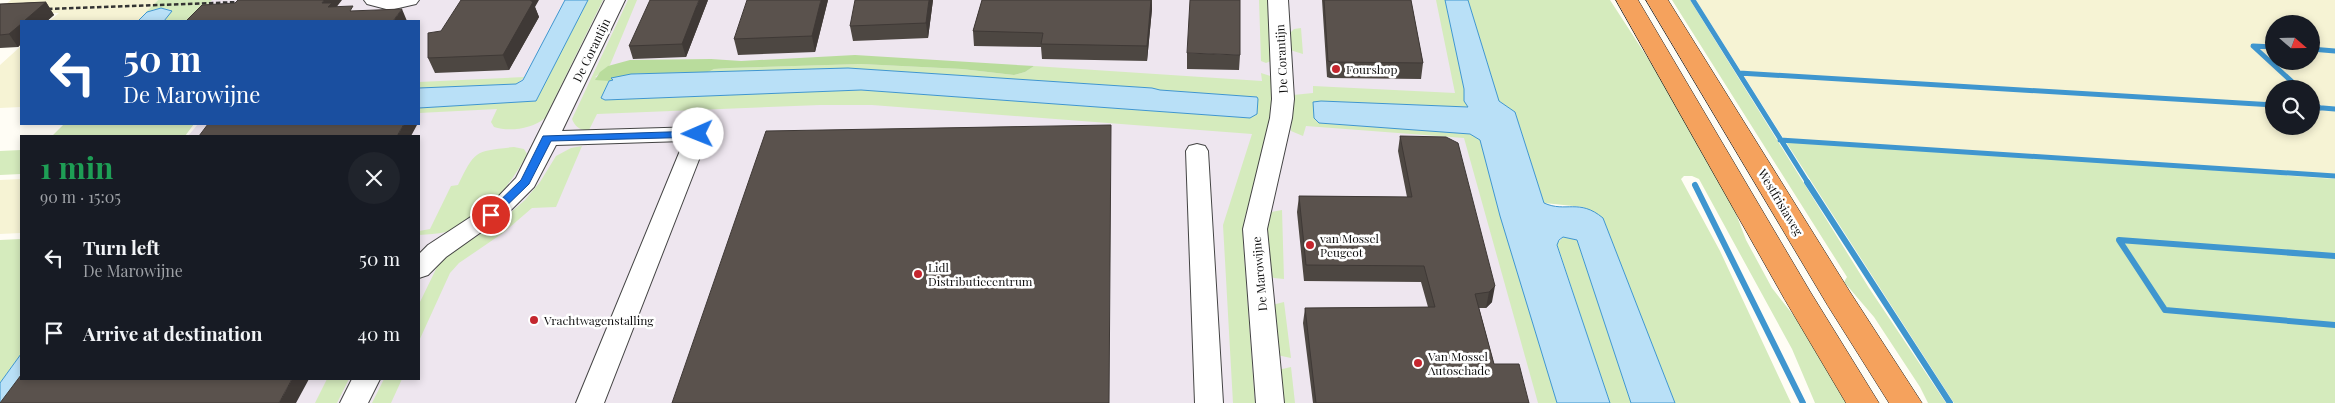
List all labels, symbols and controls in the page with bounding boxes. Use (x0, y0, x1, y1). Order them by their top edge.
street label: De Corantijn (569, 15, 613, 85)
north arrow (2265, 15, 2320, 70)
map controls (2265, 15, 2320, 135)
street label: De Corantijn (1271, 24, 1291, 94)
text: 50 m (123, 34, 201, 81)
icon: left (40, 40, 105, 105)
place label: Fourshop (1346, 61, 1397, 77)
marker: Fourshop (1330, 63, 1342, 75)
text: De Marowijne (123, 79, 260, 109)
button: search (2265, 80, 2320, 135)
position arrow (671, 107, 723, 159)
text: 1 min (40, 147, 114, 187)
button: close (348, 152, 400, 204)
street label: Westfrisiaweg (1754, 165, 1807, 239)
text: 90 m · 15:05 (40, 186, 121, 207)
pin (470, 194, 512, 236)
icon: arrive (477, 201, 505, 229)
place label: van Mossel Peugeot (1319, 230, 1380, 260)
text: Turn left (83, 234, 160, 260)
street label: De Marowijne (1248, 236, 1270, 312)
marker: van Mossel Peugeot (1304, 239, 1316, 251)
icon: left (40, 244, 68, 272)
text: 50 m (359, 245, 400, 271)
place label: Lidl Distributiecentrum (928, 259, 1033, 289)
text: De Marowijne (83, 260, 183, 281)
marker: Lidl Distributiecentrum (912, 268, 924, 280)
place label: Vrachtwagenstalling (543, 312, 654, 328)
marker: Vrachtwagenstalling (528, 314, 540, 326)
icon: arrive (40, 319, 68, 347)
text: Arrive at destination (83, 320, 263, 346)
text: 40 m (358, 320, 400, 346)
place label: Van Mossel Autoschade (1427, 348, 1490, 378)
marker: Van Mossel Autoschade (1412, 357, 1424, 369)

